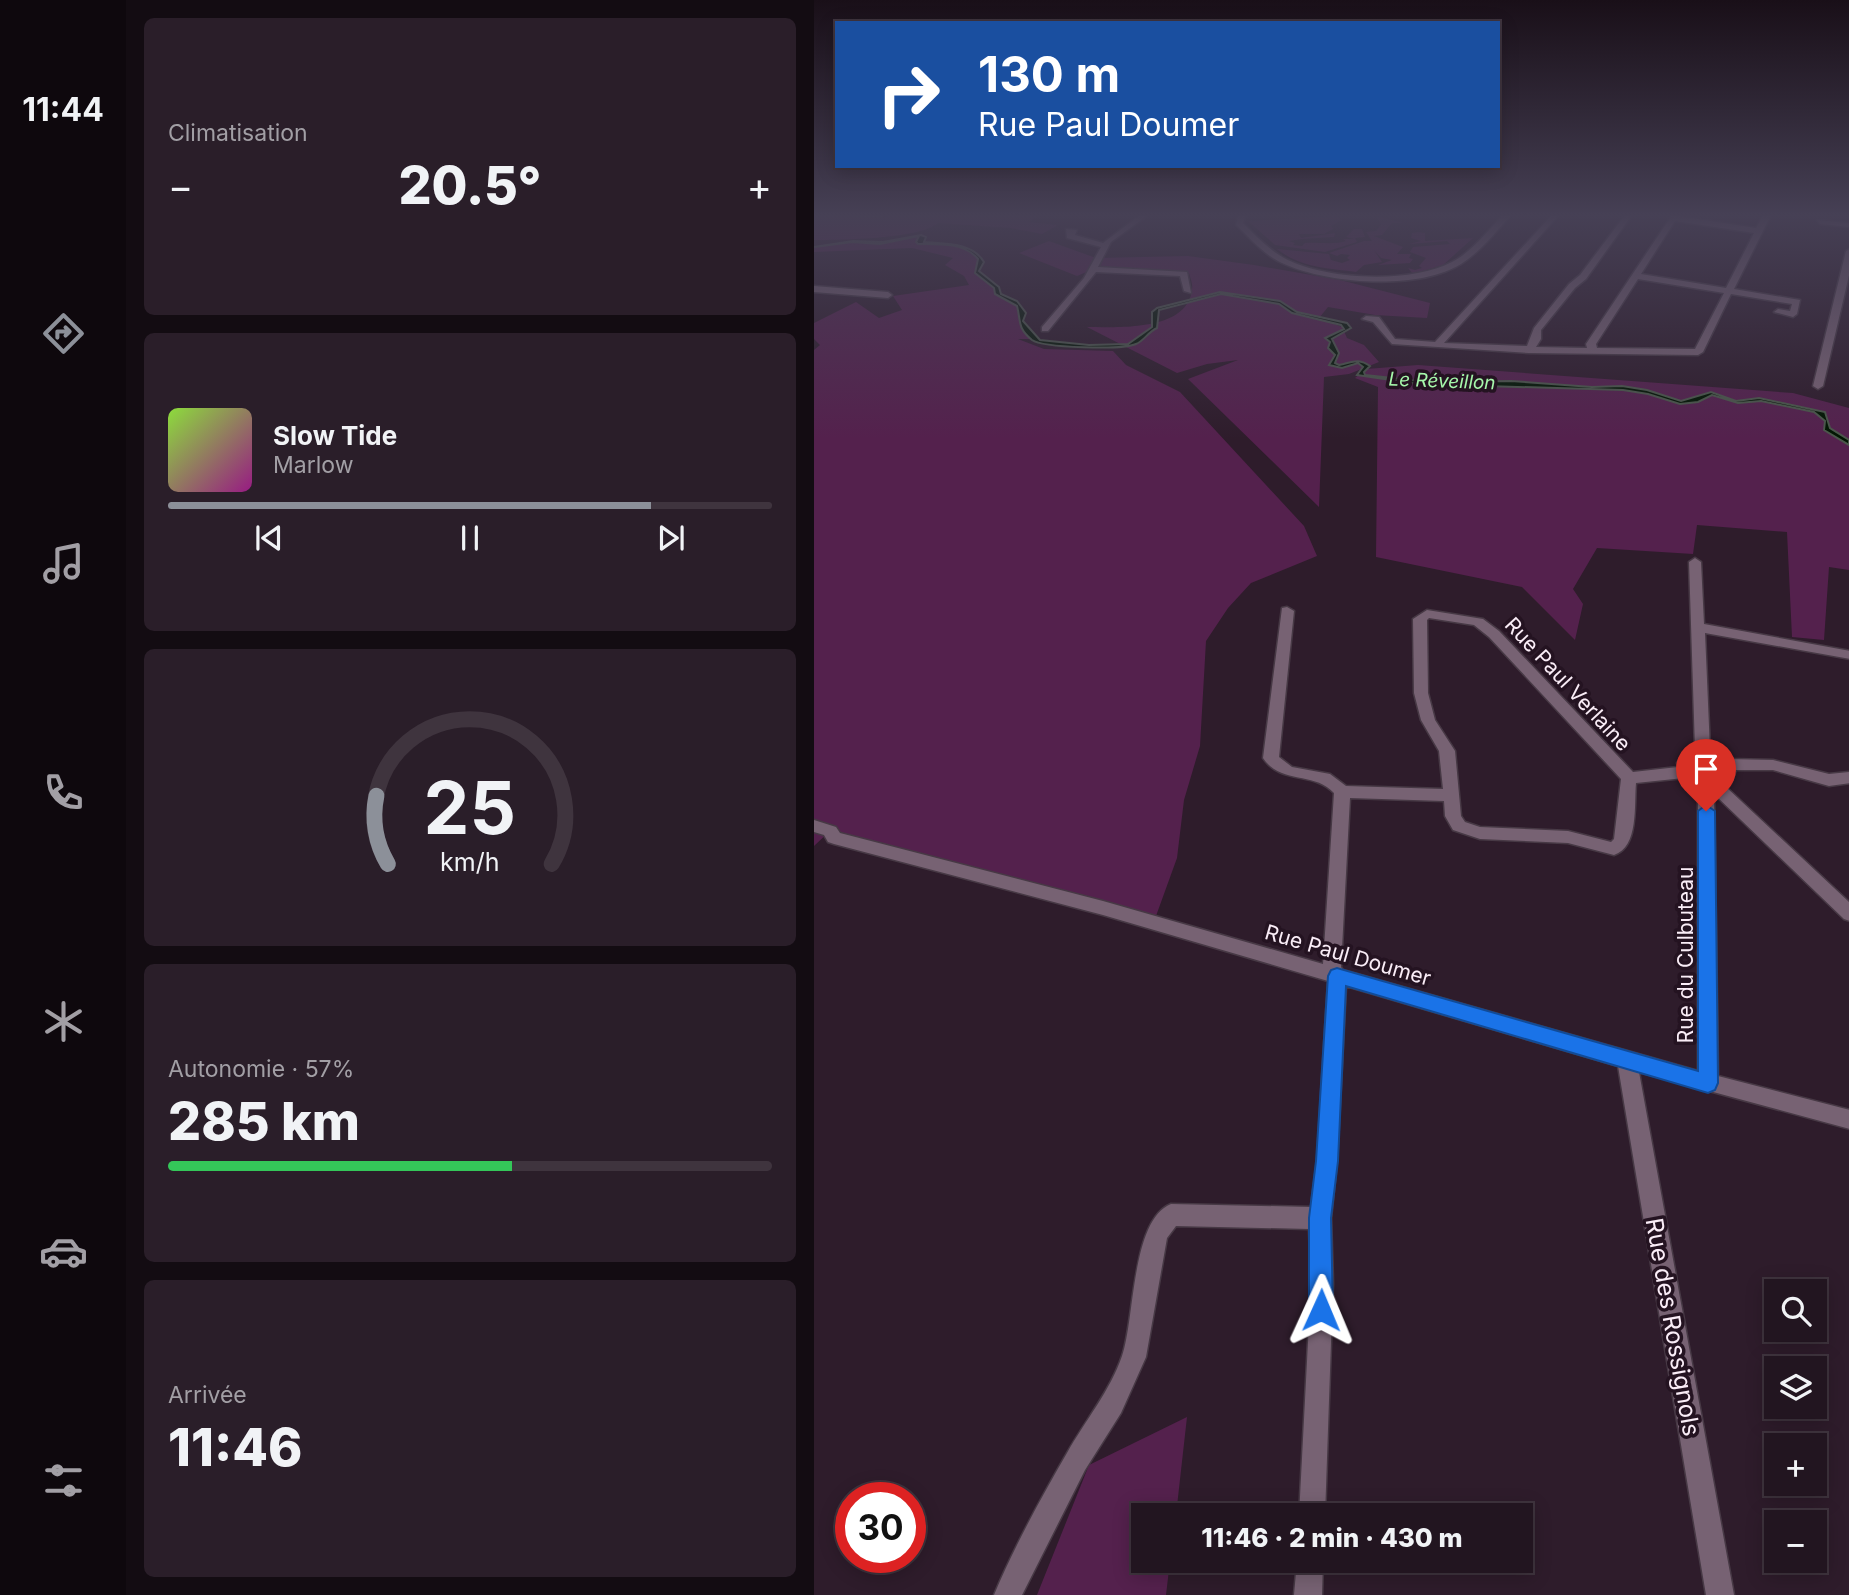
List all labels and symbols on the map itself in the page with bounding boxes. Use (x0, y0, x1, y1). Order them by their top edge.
water label: Le Réveillon (1388, 368, 1496, 394)
street label: Rue Paul Verlaine (1500, 612, 1636, 756)
pin (1676, 739, 1736, 811)
street label: Rue du Culbuteau (1673, 867, 1698, 1043)
street label: Rue Paul Doumer (1262, 919, 1434, 991)
street label: Rue des Rossignols (1640, 1216, 1706, 1438)
position arrow (1284, 1273, 1358, 1347)
speed limit sign: 30 (835, 1482, 926, 1573)

